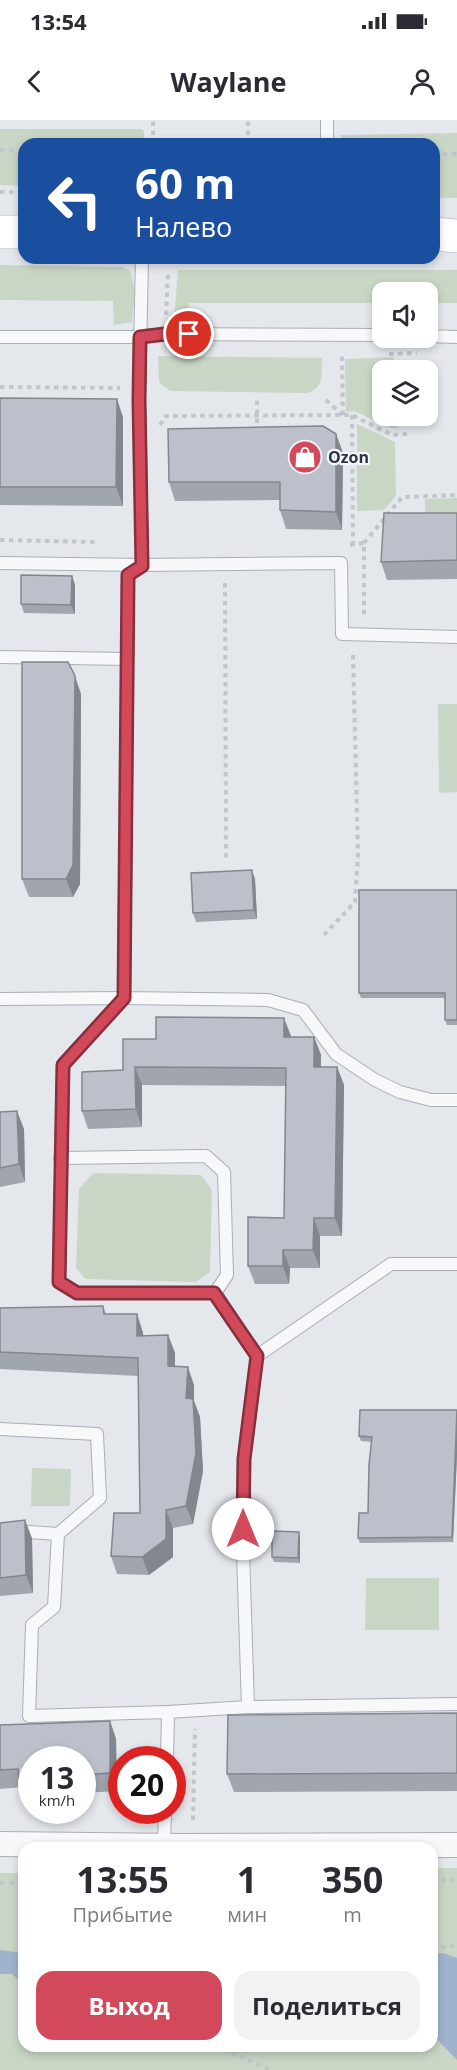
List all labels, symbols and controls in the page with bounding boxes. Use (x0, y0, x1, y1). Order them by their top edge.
text: 13:54 (30, 6, 87, 36)
text: Waylane (170, 63, 287, 100)
icon: back (18, 65, 51, 98)
icon: person (406, 65, 439, 98)
text: 60 m (135, 154, 235, 211)
icon: left (36, 162, 114, 240)
text: Налево (135, 208, 232, 245)
map controls (372, 282, 438, 426)
button: sound (372, 282, 438, 348)
pin (163, 308, 214, 359)
icon: arrive (172, 317, 205, 350)
button: layers (372, 360, 438, 426)
shop icon: Ozon (287, 439, 323, 475)
place label: Ozon (328, 446, 369, 468)
position arrow (211, 1497, 275, 1561)
speed limit sign: 20 (108, 1746, 186, 1824)
text: 13 (40, 1757, 74, 1798)
text: km/h (39, 1790, 75, 1810)
text: 13:55 (76, 1855, 169, 1904)
text: 1 (237, 1855, 257, 1904)
text: 350 (322, 1855, 383, 1904)
text: Прибытие (73, 1901, 173, 1928)
text: мин (227, 1901, 267, 1928)
text: m (343, 1901, 362, 1928)
button: Выход (36, 1971, 222, 2040)
button: Поделиться (234, 1971, 420, 2040)

